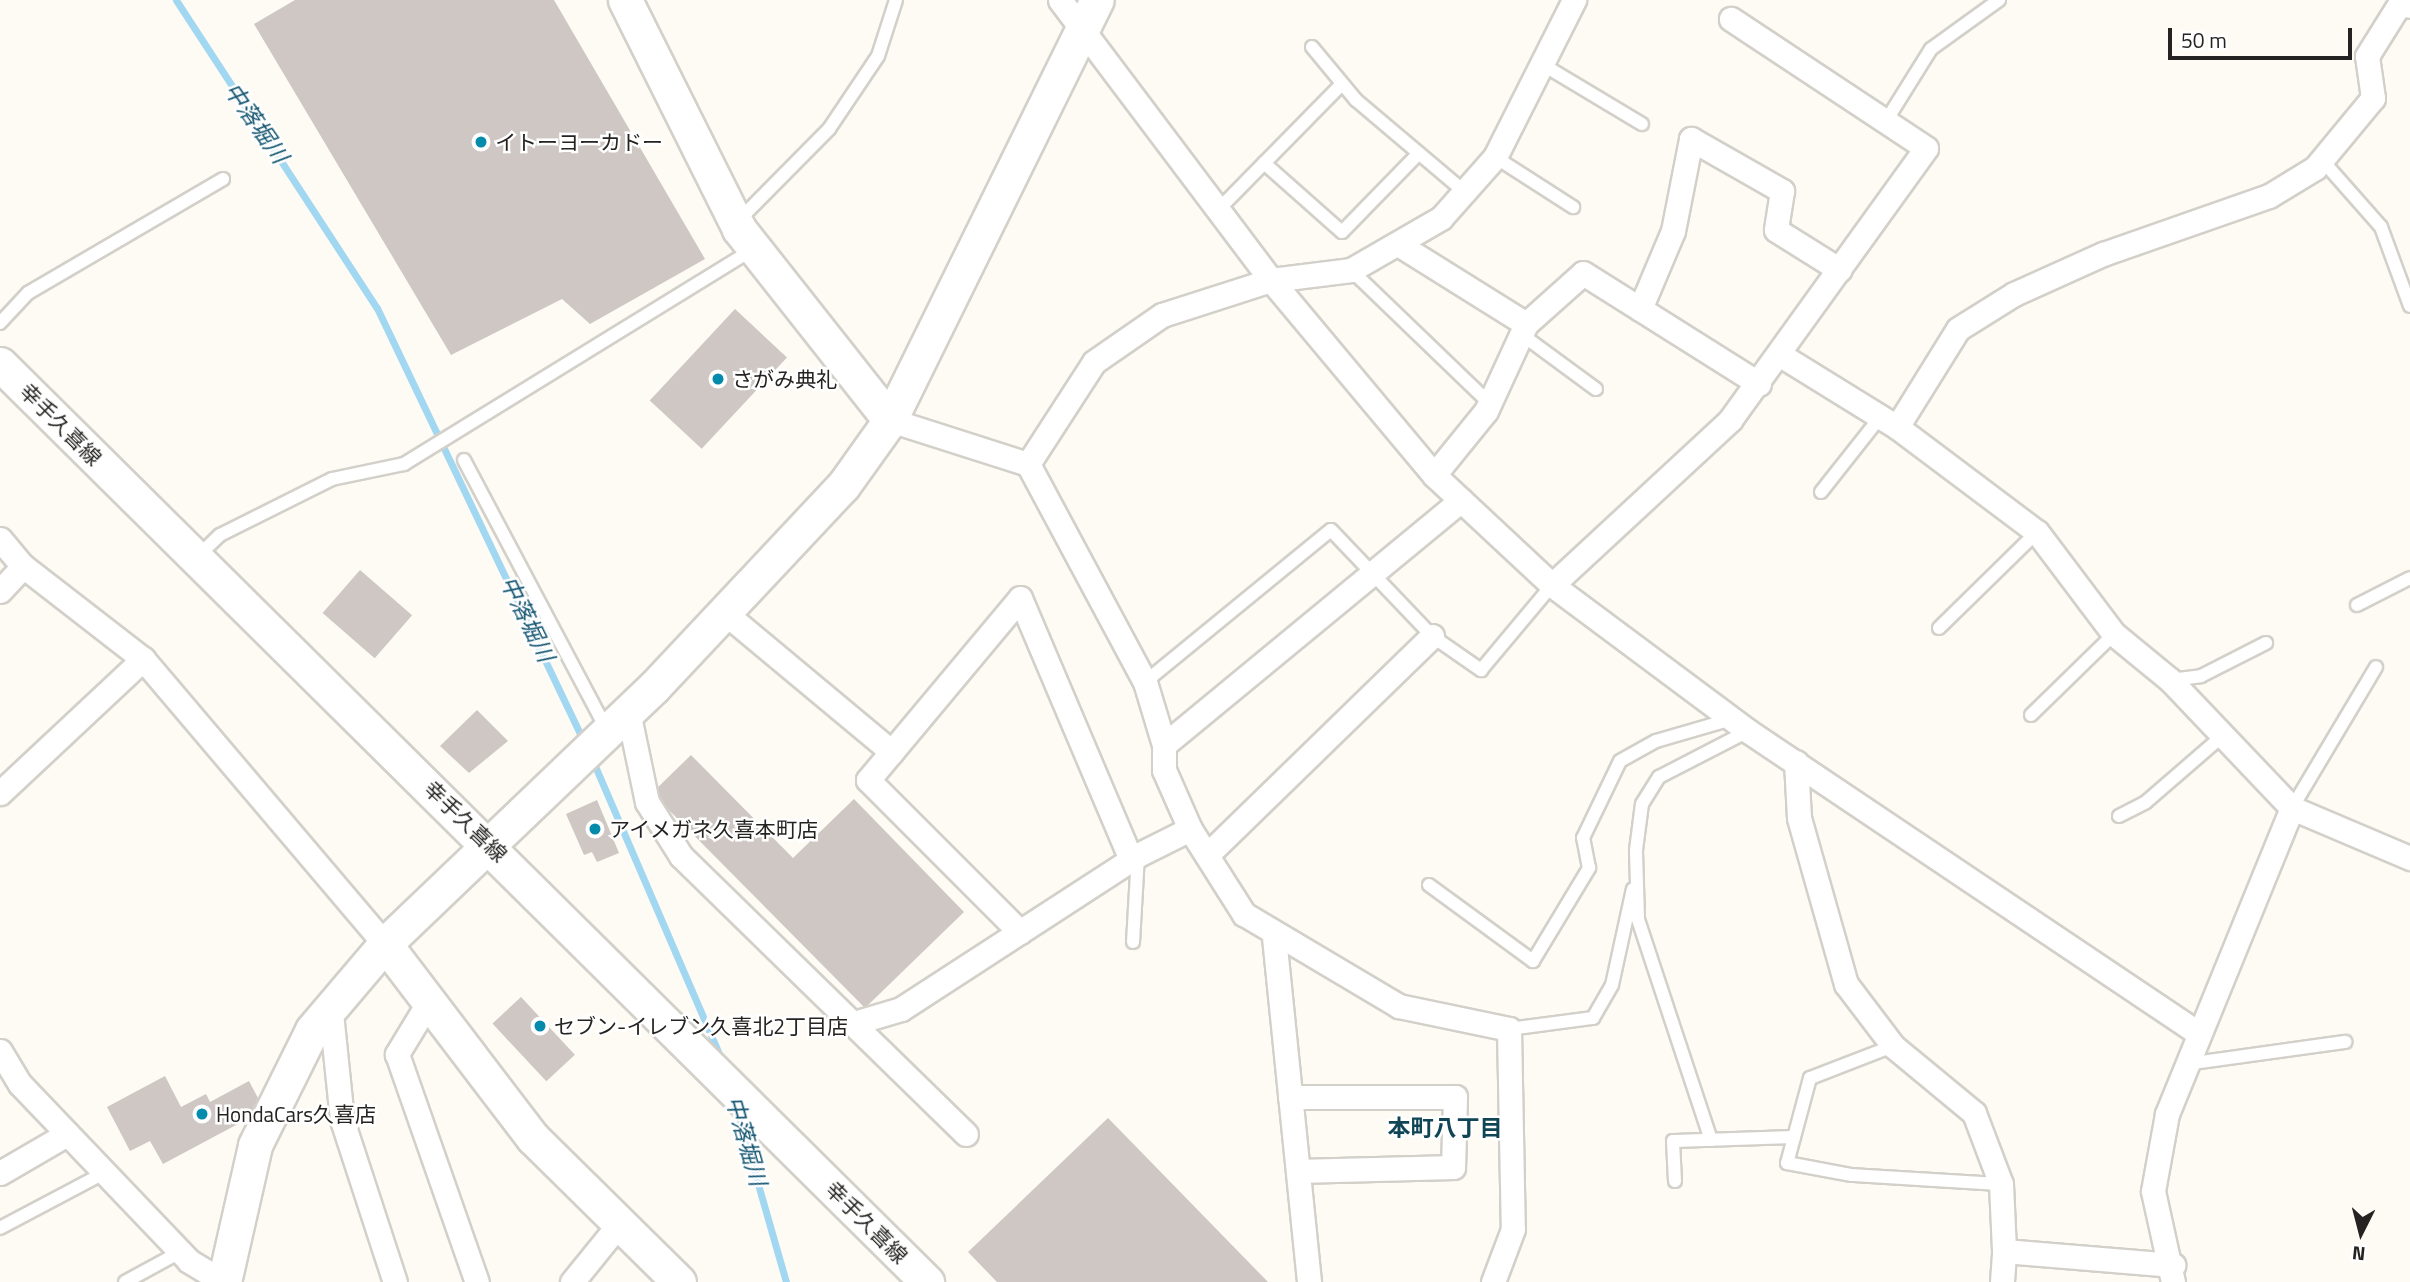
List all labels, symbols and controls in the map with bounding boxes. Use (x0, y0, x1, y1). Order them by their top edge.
scale bar (2172, 14, 2356, 58)
text: 50 m (2181, 24, 2227, 56)
water label: 中落堀川 (218, 77, 294, 169)
place label: イトーヨーカドー (495, 129, 663, 155)
marker: イトーヨーカドー (473, 134, 489, 150)
place label: さがみ典礼 (732, 366, 837, 392)
marker: さがみ典礼 (710, 371, 726, 387)
street label: 幸手久喜線 (15, 378, 107, 470)
water label: 中落堀川 (494, 572, 560, 666)
street label: 幸手久喜線 (419, 775, 513, 867)
place label: アイメガネ久喜本町店 (609, 816, 819, 842)
marker: アイメガネ久喜本町店 (587, 821, 603, 837)
place label: セブン-イレブン久喜北2丁目店 (554, 1013, 848, 1039)
marker: セブン-イレブン久喜北2丁目店 (532, 1018, 548, 1034)
water label: 中落堀川 (720, 1093, 772, 1189)
place label: HondaCars久喜店 (216, 1101, 376, 1127)
marker: HondaCars久喜店 (194, 1106, 210, 1122)
district label: 本町八丁目 (1388, 1114, 1502, 1142)
street label: 幸手久喜線 (821, 1176, 913, 1268)
north arrow (2326, 1198, 2396, 1268)
text: N (2351, 1239, 2367, 1269)

